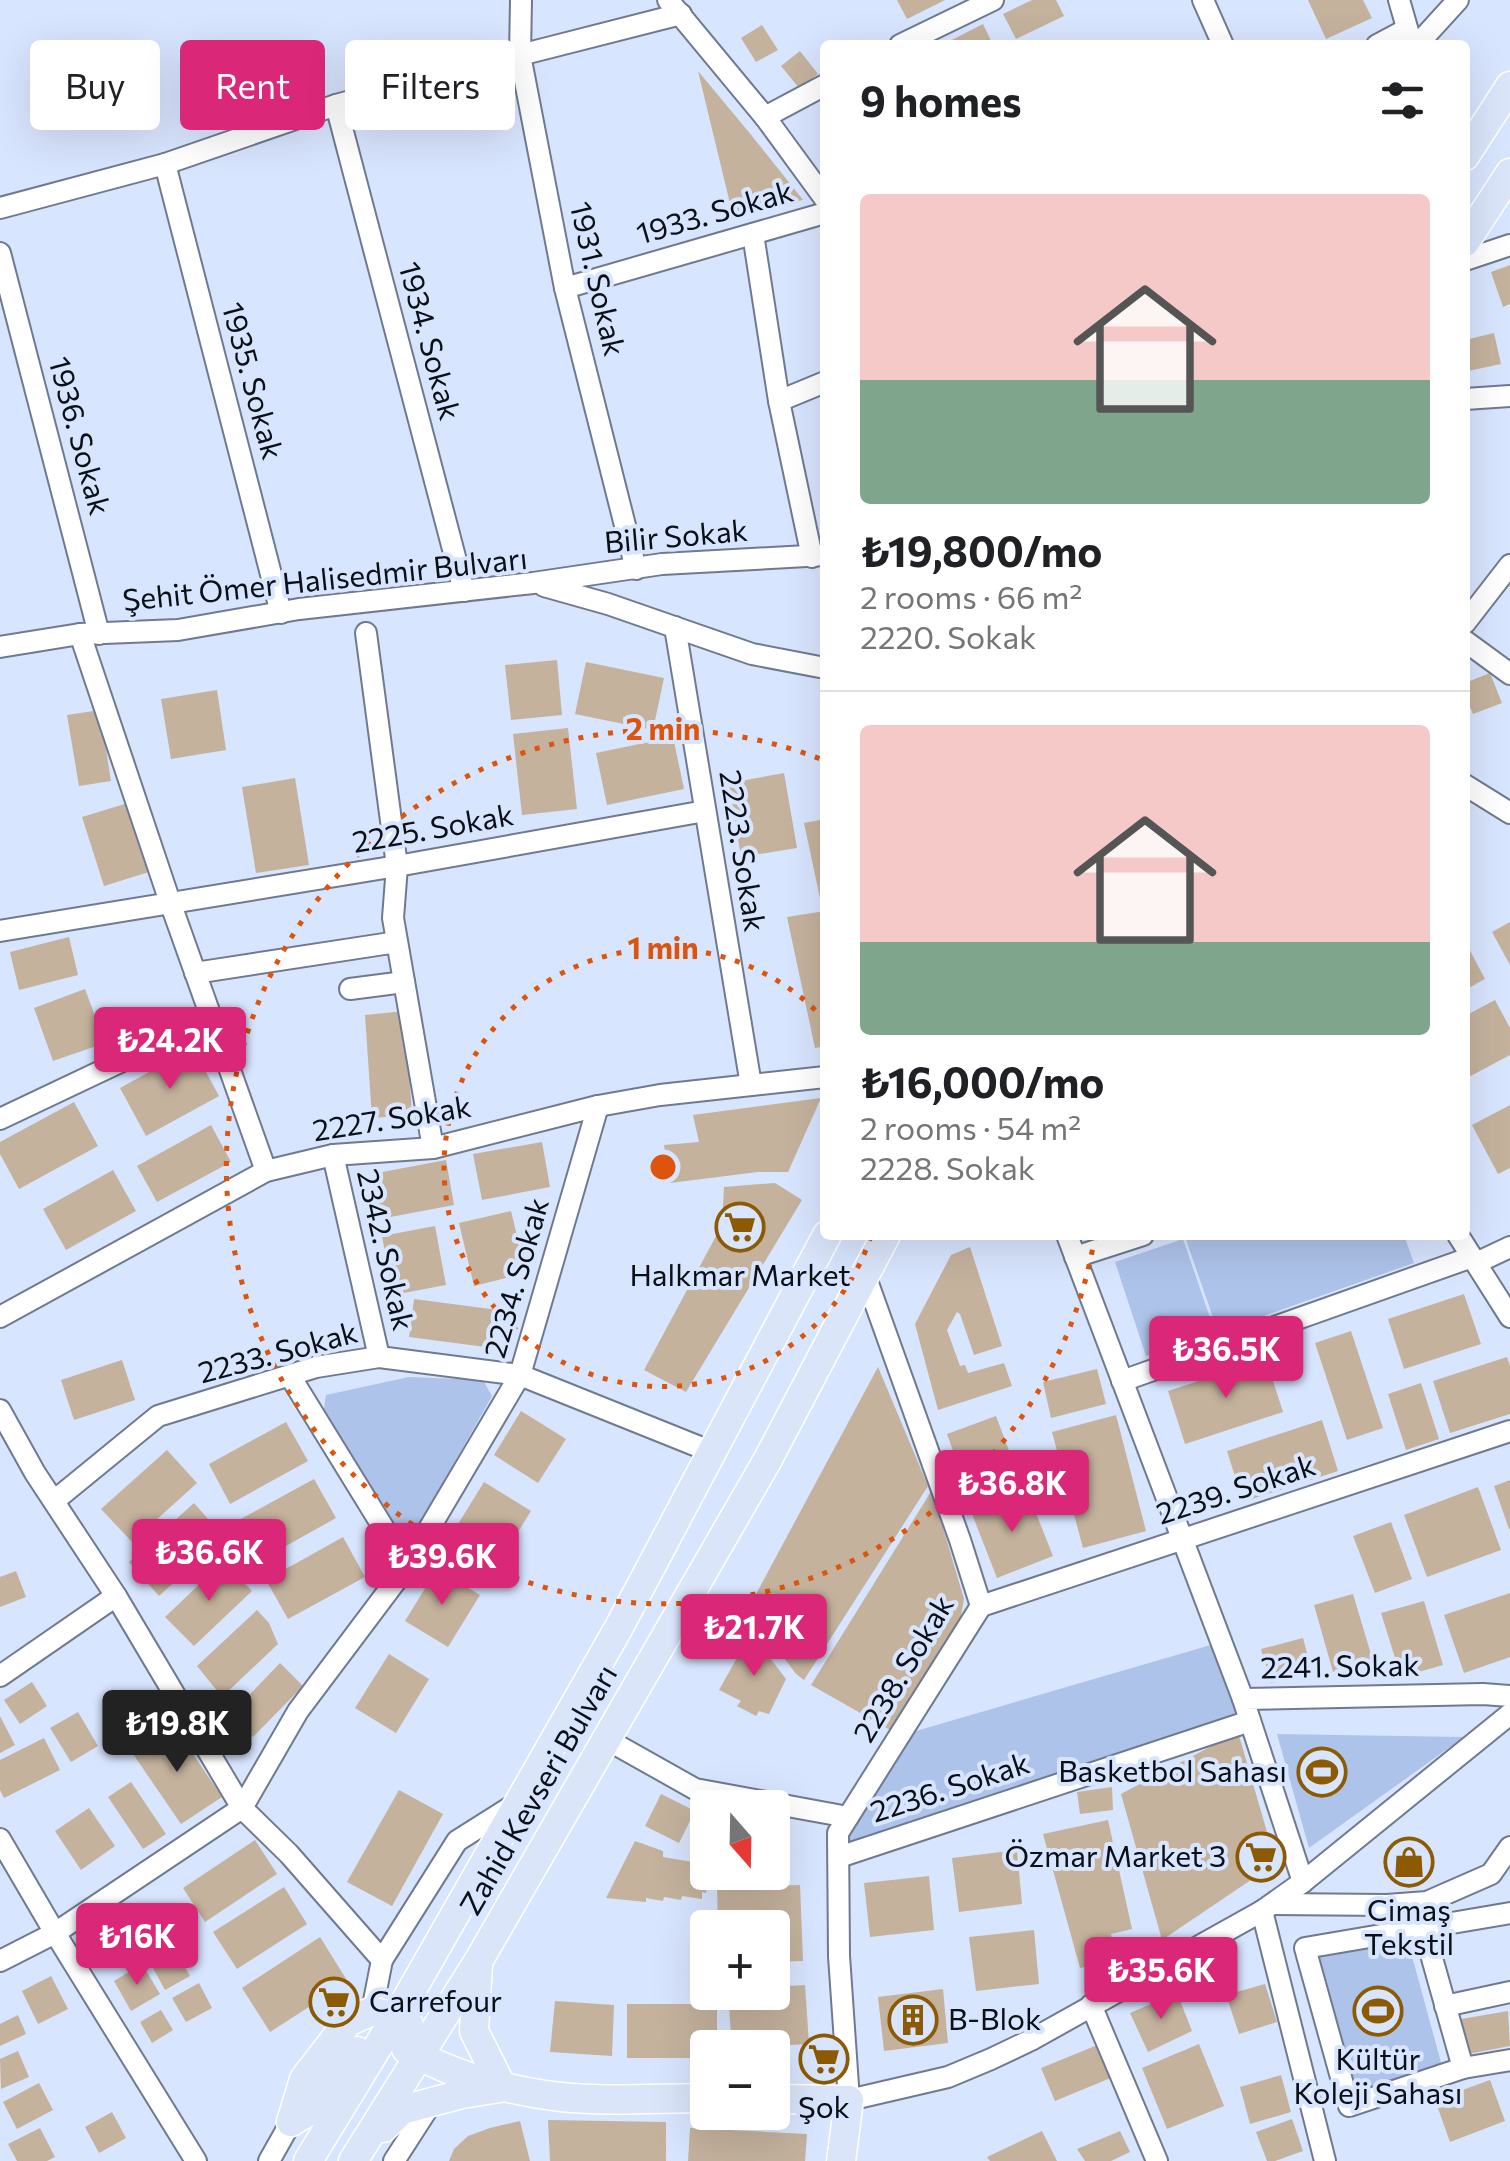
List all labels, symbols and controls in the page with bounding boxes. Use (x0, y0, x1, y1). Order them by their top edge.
chip: Buy (30, 40, 160, 130)
chip: Rent (180, 40, 325, 130)
chip: Filters (345, 40, 515, 130)
icon: filters (1375, 73, 1430, 128)
text: 9 homes (860, 74, 1022, 126)
street label: 1933. Sokak (632, 171, 797, 251)
street label: 1931. Sokak (564, 198, 635, 359)
street label: 1934. Sokak (393, 257, 470, 424)
icon: home (1055, 259, 1235, 439)
street label: 1935. Sokak (216, 298, 293, 463)
street label: 1936. Sokak (43, 352, 120, 519)
street label: Bilir Sokak (603, 510, 749, 559)
text: ₺19,800/mo (860, 524, 1102, 576)
street label: Şehit Ömer Halisedmir Bulvarı (121, 538, 529, 617)
text: 2 rooms · 66 m² (860, 576, 1082, 616)
text: 2220. Sokak (860, 616, 1036, 656)
text: 2 min (626, 709, 700, 746)
street label: 2223. Sokak (713, 767, 775, 934)
icon: home (1055, 790, 1235, 970)
street label: 2225. Sokak (349, 794, 516, 859)
text: 1 min (627, 928, 699, 965)
pin: ₺24.2K (89, 1007, 251, 1092)
text: ₺24.2K (116, 1019, 224, 1059)
text: ₺16,000/mo (860, 1055, 1104, 1107)
street label: 2227. Sokak (310, 1086, 474, 1147)
text: 2 rooms · 54 m² (860, 1107, 1081, 1147)
text: 2228. Sokak (860, 1147, 1035, 1187)
centre of rings (645, 1149, 681, 1185)
street label: 2342. Sokak (351, 1165, 424, 1334)
street label: 2234. Sokak (474, 1193, 555, 1362)
supermarket icon: Halkmar Market (714, 1201, 766, 1253)
place label: Halkmar Market (629, 1255, 851, 1292)
street label: 2233. Sokak (194, 1312, 361, 1390)
pin: ₺36.5K (1145, 1316, 1307, 1401)
text: ₺36.5K (1171, 1328, 1281, 1368)
street label: 2239. Sokak (1151, 1445, 1319, 1531)
pin: ₺36.8K (931, 1450, 1093, 1535)
text: ₺36.8K (957, 1462, 1067, 1502)
pin: ₺36.6K (128, 1519, 290, 1604)
pin: ₺39.6K (361, 1523, 523, 1608)
text: ₺36.6K (154, 1531, 264, 1571)
text: ₺39.6K (387, 1535, 497, 1575)
street label: 2238. Sokak (844, 1588, 960, 1748)
pin: ₺21.7K (673, 1594, 835, 1679)
text: ₺21.7K (703, 1606, 805, 1646)
street label: 2241. Sokak (1260, 1645, 1420, 1684)
street label: Zahid Kevseri Bulvarı (450, 1657, 624, 1920)
pin: ₺19.8K (96, 1690, 258, 1775)
text: ₺19.8K (124, 1702, 230, 1742)
street label: 2236. Sokak (865, 1743, 1033, 1829)
sports icon: Basketbol Sahası (1296, 1746, 1348, 1798)
place label: Basketbol Sahası (1058, 1751, 1287, 1788)
north arrow (690, 1790, 790, 1890)
map controls (690, 1790, 790, 2130)
supermarket icon: Özmar Market 3 (1235, 1831, 1287, 1883)
place label: Özmar Market 3 (1005, 1836, 1226, 1873)
shop icon: Cimaş Tekstil (1383, 1836, 1435, 1888)
place label: Cimaş Tekstil (1364, 1890, 1454, 1961)
pin: ₺16K (78, 1903, 196, 1988)
button: + (690, 1910, 790, 2010)
text: ₺16K (98, 1915, 176, 1955)
pin: ₺35.6K (1080, 1937, 1242, 2022)
text: ₺35.6K (1106, 1949, 1216, 1989)
supermarket icon: Carrefour (308, 1976, 360, 2028)
place label: Carrefour (369, 1981, 502, 2018)
sports icon: Kültür Koleji Sahası (1352, 1985, 1404, 2037)
building icon: B-Blok (887, 1994, 939, 2046)
place label: B-Blok (948, 1999, 1041, 2036)
button: − (690, 2030, 790, 2130)
supermarket icon: Şok (798, 2033, 850, 2085)
place label: Kültür Koleji Sahası (1293, 2039, 1463, 2110)
place label: Şok (798, 2087, 850, 2124)

